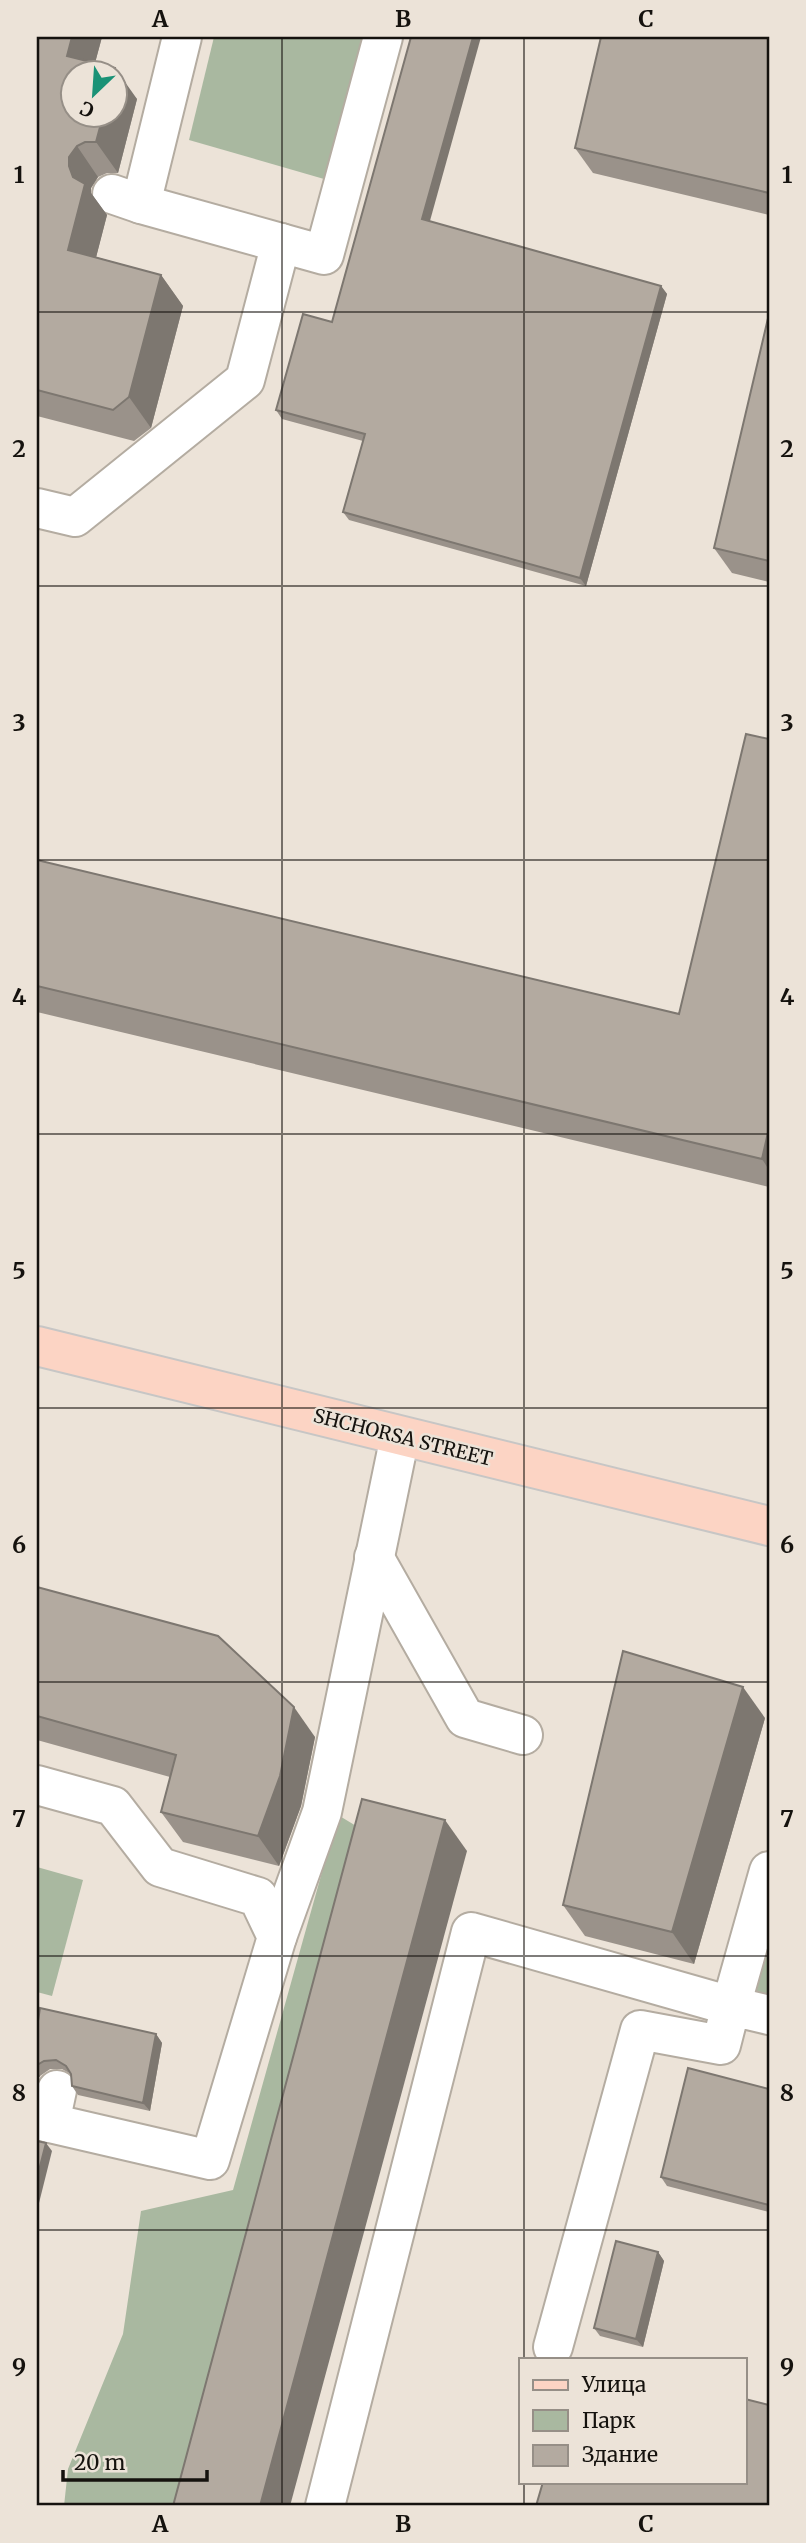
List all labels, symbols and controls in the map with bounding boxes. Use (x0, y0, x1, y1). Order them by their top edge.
text: A (151, 4, 169, 33)
text: B (395, 4, 411, 33)
text: C (638, 4, 654, 33)
north arrow (60, 60, 130, 130)
text: С (76, 96, 98, 123)
text: 1 (14, 160, 25, 189)
text: 1 (782, 160, 793, 189)
text: 2 (12, 434, 26, 463)
text: 2 (780, 434, 794, 463)
text: 3 (12, 708, 26, 737)
text: 3 (780, 708, 794, 737)
text: 4 (12, 982, 27, 1011)
text: 4 (780, 982, 795, 1011)
text: 5 (12, 1256, 26, 1285)
text: 5 (780, 1256, 794, 1285)
street label: SHCHORSA STREET (311, 1403, 495, 1471)
text: 6 (12, 1530, 26, 1559)
text: 6 (780, 1530, 794, 1559)
text: 7 (12, 1804, 26, 1833)
text: 7 (780, 1804, 794, 1833)
text: 8 (12, 2078, 26, 2107)
text: 8 (780, 2078, 794, 2107)
text: 9 (12, 2352, 26, 2381)
text: 9 (780, 2352, 794, 2381)
legend (519, 2358, 746, 2484)
text: Улица (581, 2371, 646, 2398)
text: Парк (582, 2407, 636, 2434)
scale bar (63, 2438, 206, 2482)
text: Здание (582, 2441, 658, 2468)
text: 20 m (74, 2449, 126, 2476)
text: A (151, 2509, 169, 2538)
text: B (395, 2509, 411, 2538)
text: C (638, 2509, 654, 2538)

